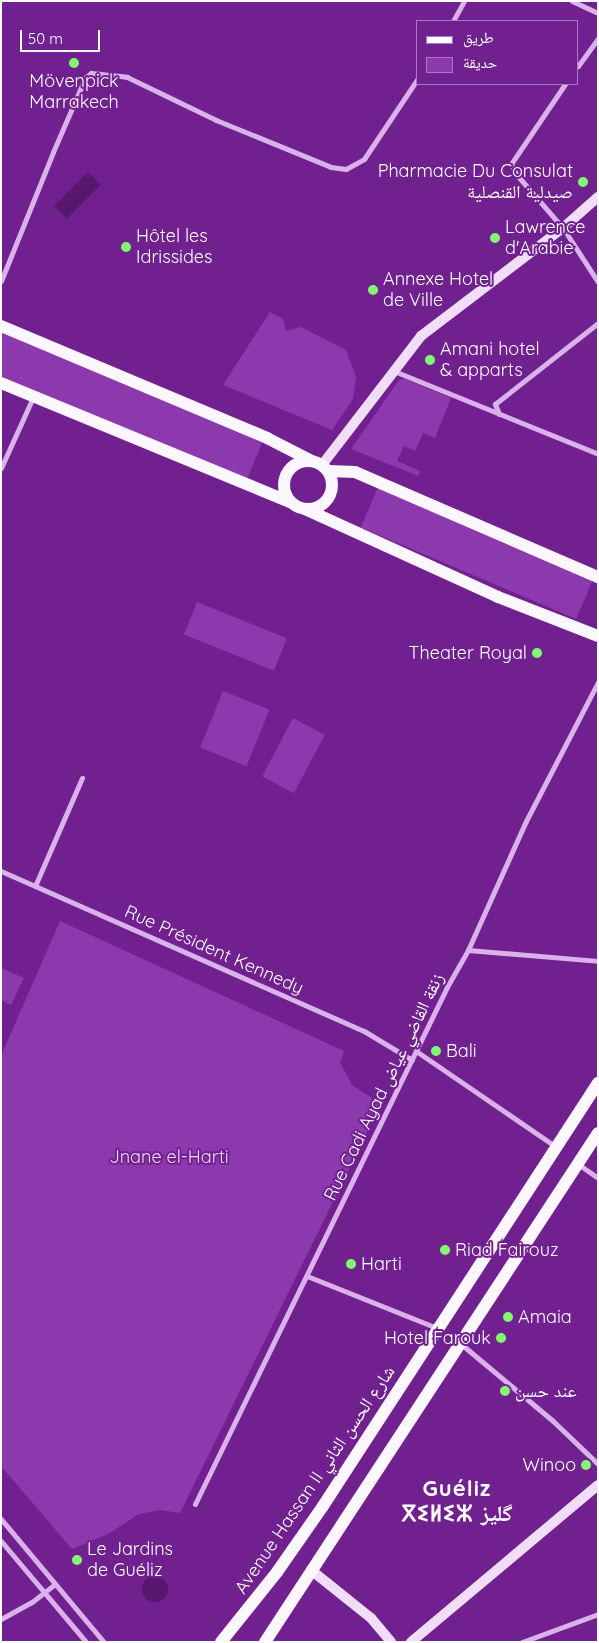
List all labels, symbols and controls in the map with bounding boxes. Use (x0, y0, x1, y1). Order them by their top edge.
scale bar (22, 20, 102, 52)
legend (416, 20, 579, 85)
text: طريق (463, 28, 494, 47)
text: 50 m (28, 29, 63, 48)
text: حديقة (463, 53, 497, 72)
marker: Mövenpick Marrakech (68, 57, 80, 69)
place label: Mövenpick Marrakech (29, 71, 119, 114)
place label: Pharmacie Du Consulat صيدلية القنصلية (378, 161, 573, 203)
marker: Pharmacie Du Consulat صيدلية القنصلية (577, 176, 589, 188)
place label: Lawrence d'Arabie (505, 217, 586, 260)
place label: Hôtel les Idrissides (136, 226, 212, 268)
marker: Lawrence d'Arabie (489, 232, 501, 244)
marker: Hôtel les Idrissides (120, 241, 132, 253)
place label: Annexe Hotel de Ville (383, 269, 493, 312)
marker: Annexe Hotel de Ville (367, 284, 379, 296)
place label: Amani hotel & apparts (440, 339, 540, 382)
marker: Amani hotel & apparts (424, 354, 436, 366)
place label: Theater Royal (409, 642, 527, 664)
marker: Theater Royal (531, 647, 543, 659)
street label: Rue Président Kennedy (121, 901, 307, 999)
street label: Rue Cadi Ayad زنقة القاضي عياض (319, 970, 449, 1204)
place label: Bali (446, 1040, 477, 1062)
marker: Bali (430, 1045, 442, 1057)
park label: Jnane el-Harti (109, 1146, 229, 1168)
place label: Riad Fairouz (455, 1239, 558, 1261)
marker: Riad Fairouz (439, 1244, 451, 1256)
place label: Harti (361, 1253, 402, 1275)
marker: Harti (345, 1258, 357, 1270)
place label: Amaia (518, 1306, 572, 1328)
marker: Amaia (502, 1311, 514, 1323)
place label: Hotel Farouk (384, 1327, 491, 1349)
marker: Hotel Farouk (495, 1332, 507, 1344)
street label: Avenue Hassan II شارع الحسن الثاني (230, 1362, 400, 1598)
place label: عند حسن (515, 1380, 577, 1402)
marker: عند حسن (499, 1385, 511, 1397)
place label: Winoo (523, 1454, 576, 1476)
marker: Winoo (580, 1459, 592, 1471)
district label: Guéliz ⴳⵉⵍⵉⵣ گليز (404, 1475, 510, 1526)
place label: Le Jardins de Guéliz (87, 1539, 173, 1582)
marker: Le Jardins de Guéliz (71, 1554, 83, 1566)

